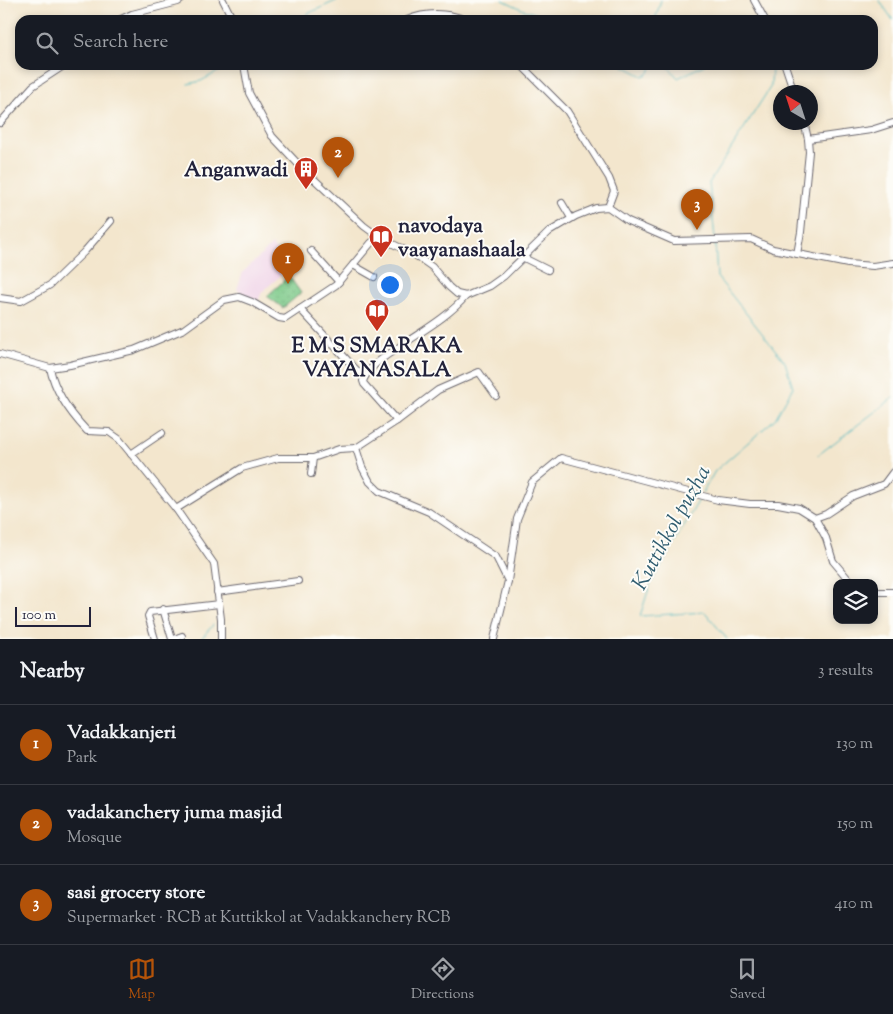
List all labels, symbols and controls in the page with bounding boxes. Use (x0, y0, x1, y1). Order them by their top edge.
search box (15, 15, 878, 70)
icon: search (33, 29, 61, 57)
text: Search here (73, 29, 168, 56)
north arrow (773, 85, 818, 130)
pin: 2 (322, 137, 354, 178)
place label: Anganwadi (184, 156, 288, 186)
building icon: Anganwadi (293, 156, 319, 190)
pin: 3 (681, 189, 713, 230)
place label: navodaya vaayanashaala (398, 212, 526, 266)
library icon: navodaya vaayanashaala (368, 224, 394, 258)
pin: 1 (272, 243, 304, 284)
your location (377, 272, 403, 298)
library icon: E M S SMARAKA VAYANASALA (364, 298, 390, 332)
place label: E M S SMARAKA VAYANASALA (292, 332, 463, 386)
water label: Kuttikkol puzha (625, 460, 720, 597)
map controls (833, 579, 878, 624)
button: layers (833, 579, 878, 624)
scale bar (15, 604, 91, 627)
text: 100 m (22, 606, 56, 626)
text: Nearby (20, 657, 85, 687)
text: 3 results (818, 660, 873, 683)
text: Vadakkanjeri (67, 720, 176, 747)
text: 1 (33, 733, 39, 756)
text: 130 m (836, 733, 873, 756)
text: Park (67, 747, 98, 770)
text: vadakanchery juma masjid (67, 800, 282, 827)
text: 2 (32, 813, 40, 836)
text: 150 m (837, 813, 873, 836)
text: Mosque (67, 827, 122, 850)
text: sasi grocery store (67, 880, 205, 907)
text: 3 (33, 893, 39, 916)
text: 410 m (835, 893, 873, 916)
text: Supermarket · RCB at Kuttikkol at Vadakkanchery RCB (67, 907, 450, 930)
tab: Map (128, 955, 156, 1005)
tab: Directions (411, 955, 474, 1005)
tab: Saved (729, 955, 765, 1005)

